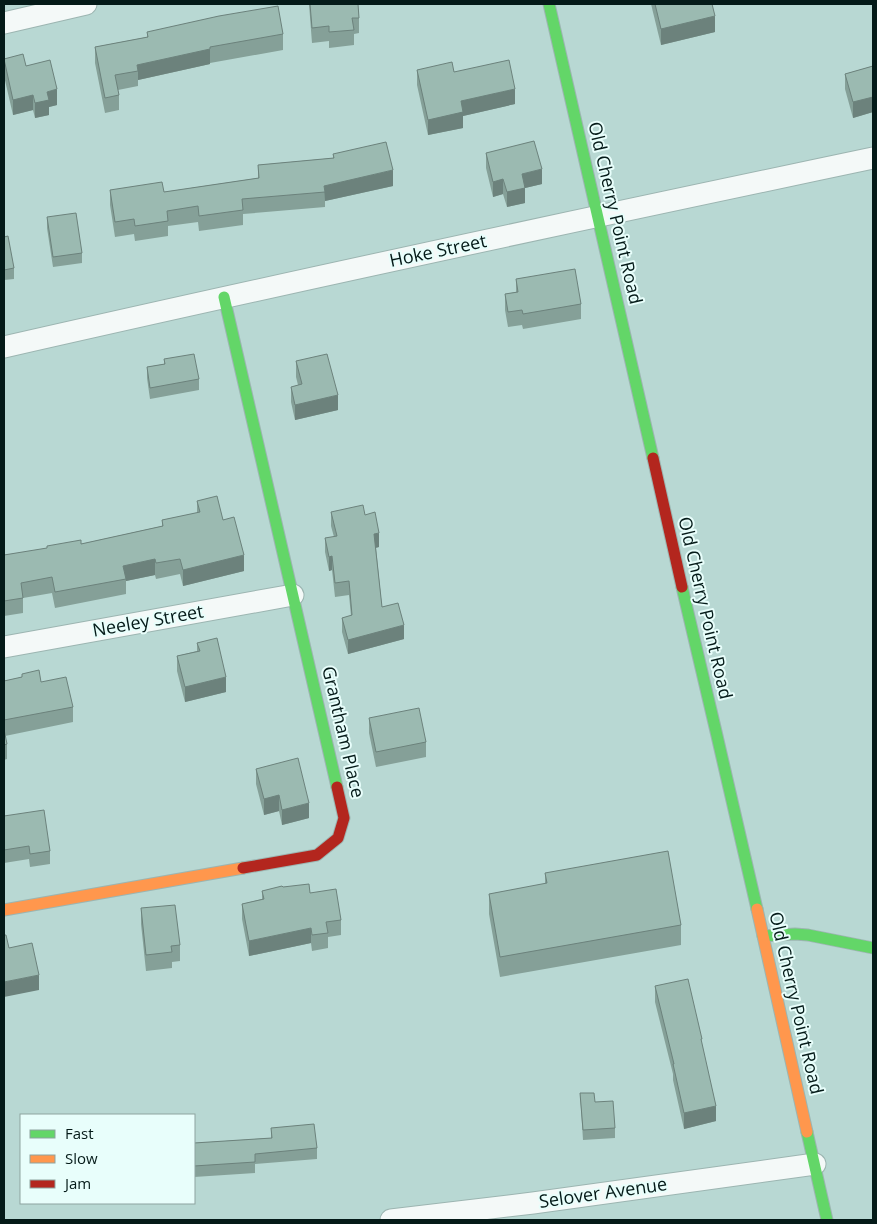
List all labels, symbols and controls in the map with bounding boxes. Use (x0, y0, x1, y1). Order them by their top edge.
street label: Old Cherry Point Road (583, 119, 649, 306)
street label: Hoke Street (387, 228, 489, 272)
street label: Old Cherry Point Road (673, 514, 739, 701)
street label: Neeley Street (90, 598, 205, 642)
street label: Grantham Place (317, 664, 371, 800)
street label: Old Cherry Point Road (764, 909, 830, 1096)
legend (20, 1114, 195, 1204)
text: Fast (65, 1123, 94, 1143)
text: Slow (65, 1148, 98, 1168)
street label: Selover Avenue (537, 1171, 668, 1213)
text: Jam (63, 1173, 91, 1193)

